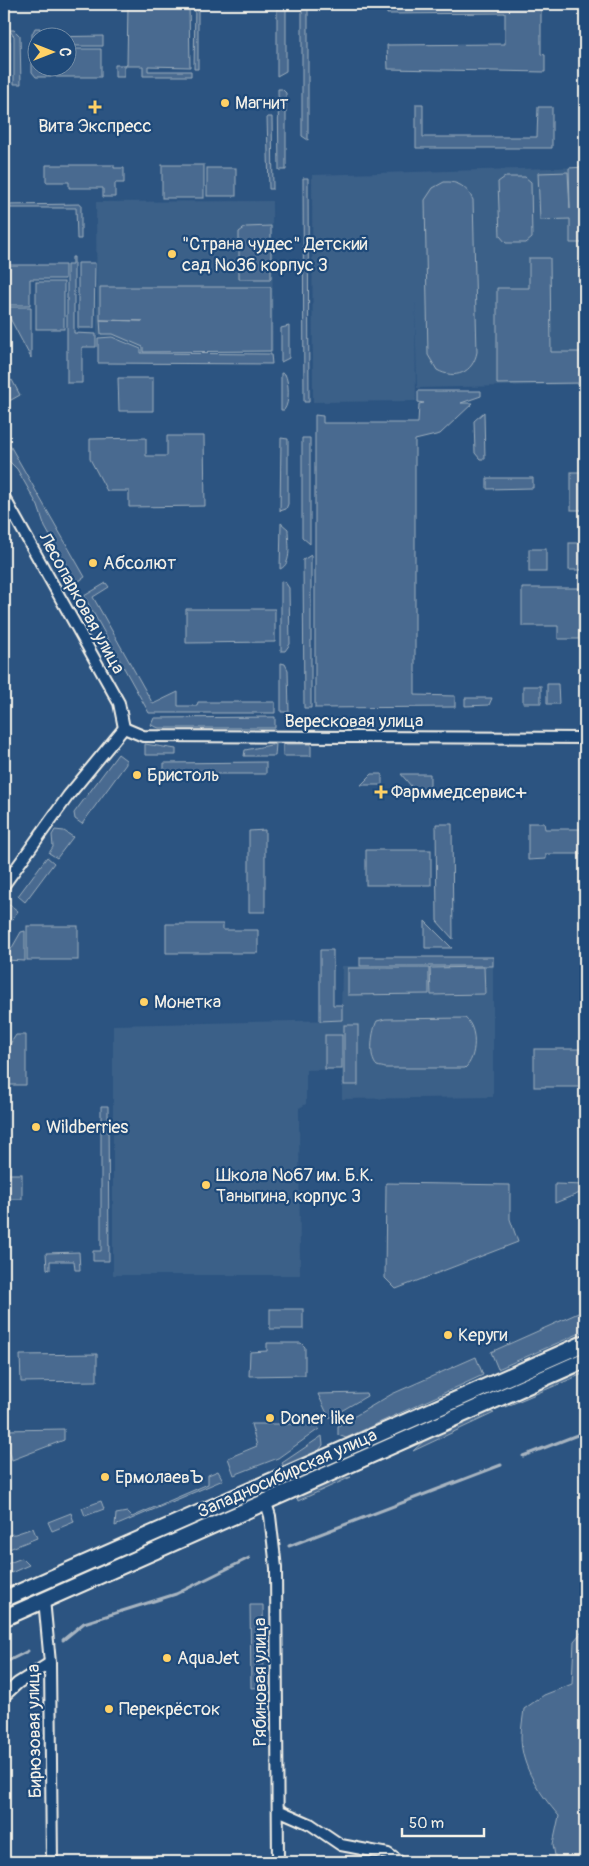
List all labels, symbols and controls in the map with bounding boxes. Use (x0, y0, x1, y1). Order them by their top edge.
north arrow (28, 28, 78, 78)
text: С (56, 48, 73, 57)
place label: Магнит (235, 92, 288, 115)
marker: Магнит (219, 97, 231, 109)
marker: Вита Экспресс (89, 101, 101, 113)
place label: Вита Экспресс (38, 115, 152, 138)
place label: "Страна чудес" Детский сад №36 корпус 3 (182, 233, 368, 277)
marker: "Страна чудес" Детский сад №36 корпус 3 (166, 248, 178, 260)
street label: Лесопарковая улица (33, 528, 130, 678)
place label: Абсолют (103, 552, 176, 575)
marker: Абсолют (87, 557, 99, 569)
street label: Вересковая улица (285, 710, 423, 733)
place label: Бристоль (147, 764, 220, 787)
marker: Бристоль (131, 769, 143, 781)
place label: Фарммедсервис+ (391, 781, 527, 804)
marker: Фарммедсервис+ (375, 786, 387, 798)
place label: Монетка (154, 991, 221, 1014)
marker: Монетка (138, 996, 150, 1008)
place label: Wildberries (46, 1116, 128, 1139)
marker: Wildberries (30, 1121, 42, 1133)
place label: Школа №67 им. Б.К. Таныгина, корпус 3 (216, 1164, 374, 1208)
marker: Школа №67 им. Б.К. Таныгина, корпус 3 (200, 1179, 212, 1191)
place label: Керуги (458, 1324, 508, 1347)
marker: Керуги (442, 1329, 454, 1341)
place label: Doner like (280, 1407, 354, 1430)
marker: Doner like (264, 1412, 276, 1424)
street label: Западносибирская улица (194, 1423, 381, 1523)
place label: ЕрмолаевЪ (115, 1466, 203, 1489)
marker: ЕрмолаевЪ (99, 1471, 111, 1483)
street label: Рябиновая улица (249, 1618, 272, 1746)
place label: AquaJet (177, 1647, 240, 1670)
marker: AquaJet (161, 1652, 173, 1664)
street label: Бирюзовая улица (22, 1664, 47, 1798)
place label: Перекрёсток (119, 1698, 220, 1721)
marker: Перекрёсток (103, 1703, 115, 1715)
scale bar (402, 1806, 484, 1838)
text: 50 m (409, 1814, 444, 1833)

